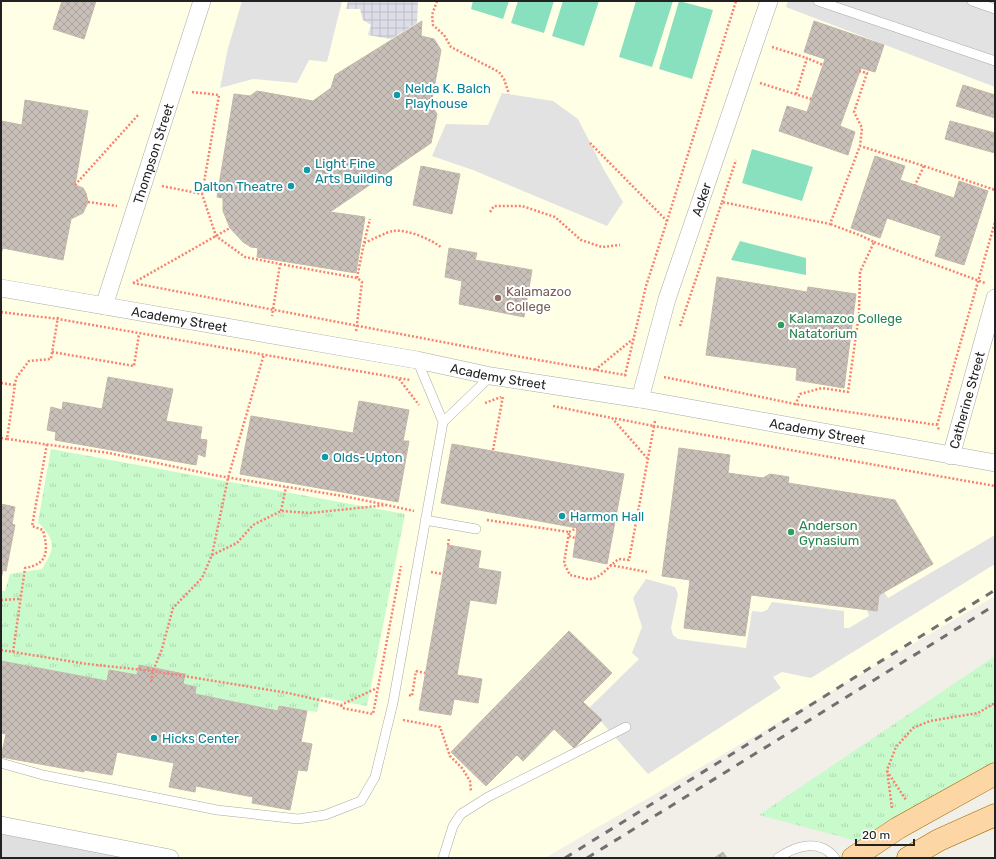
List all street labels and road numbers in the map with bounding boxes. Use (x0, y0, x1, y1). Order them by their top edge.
street label: Thompson Street (130, 102, 177, 206)
street label: Acker (689, 181, 714, 218)
street label: Academy Street (130, 304, 228, 335)
street label: Catherine Street (946, 350, 988, 451)
street label: Academy Street (449, 360, 547, 392)
street label: Academy Street (768, 415, 866, 447)

